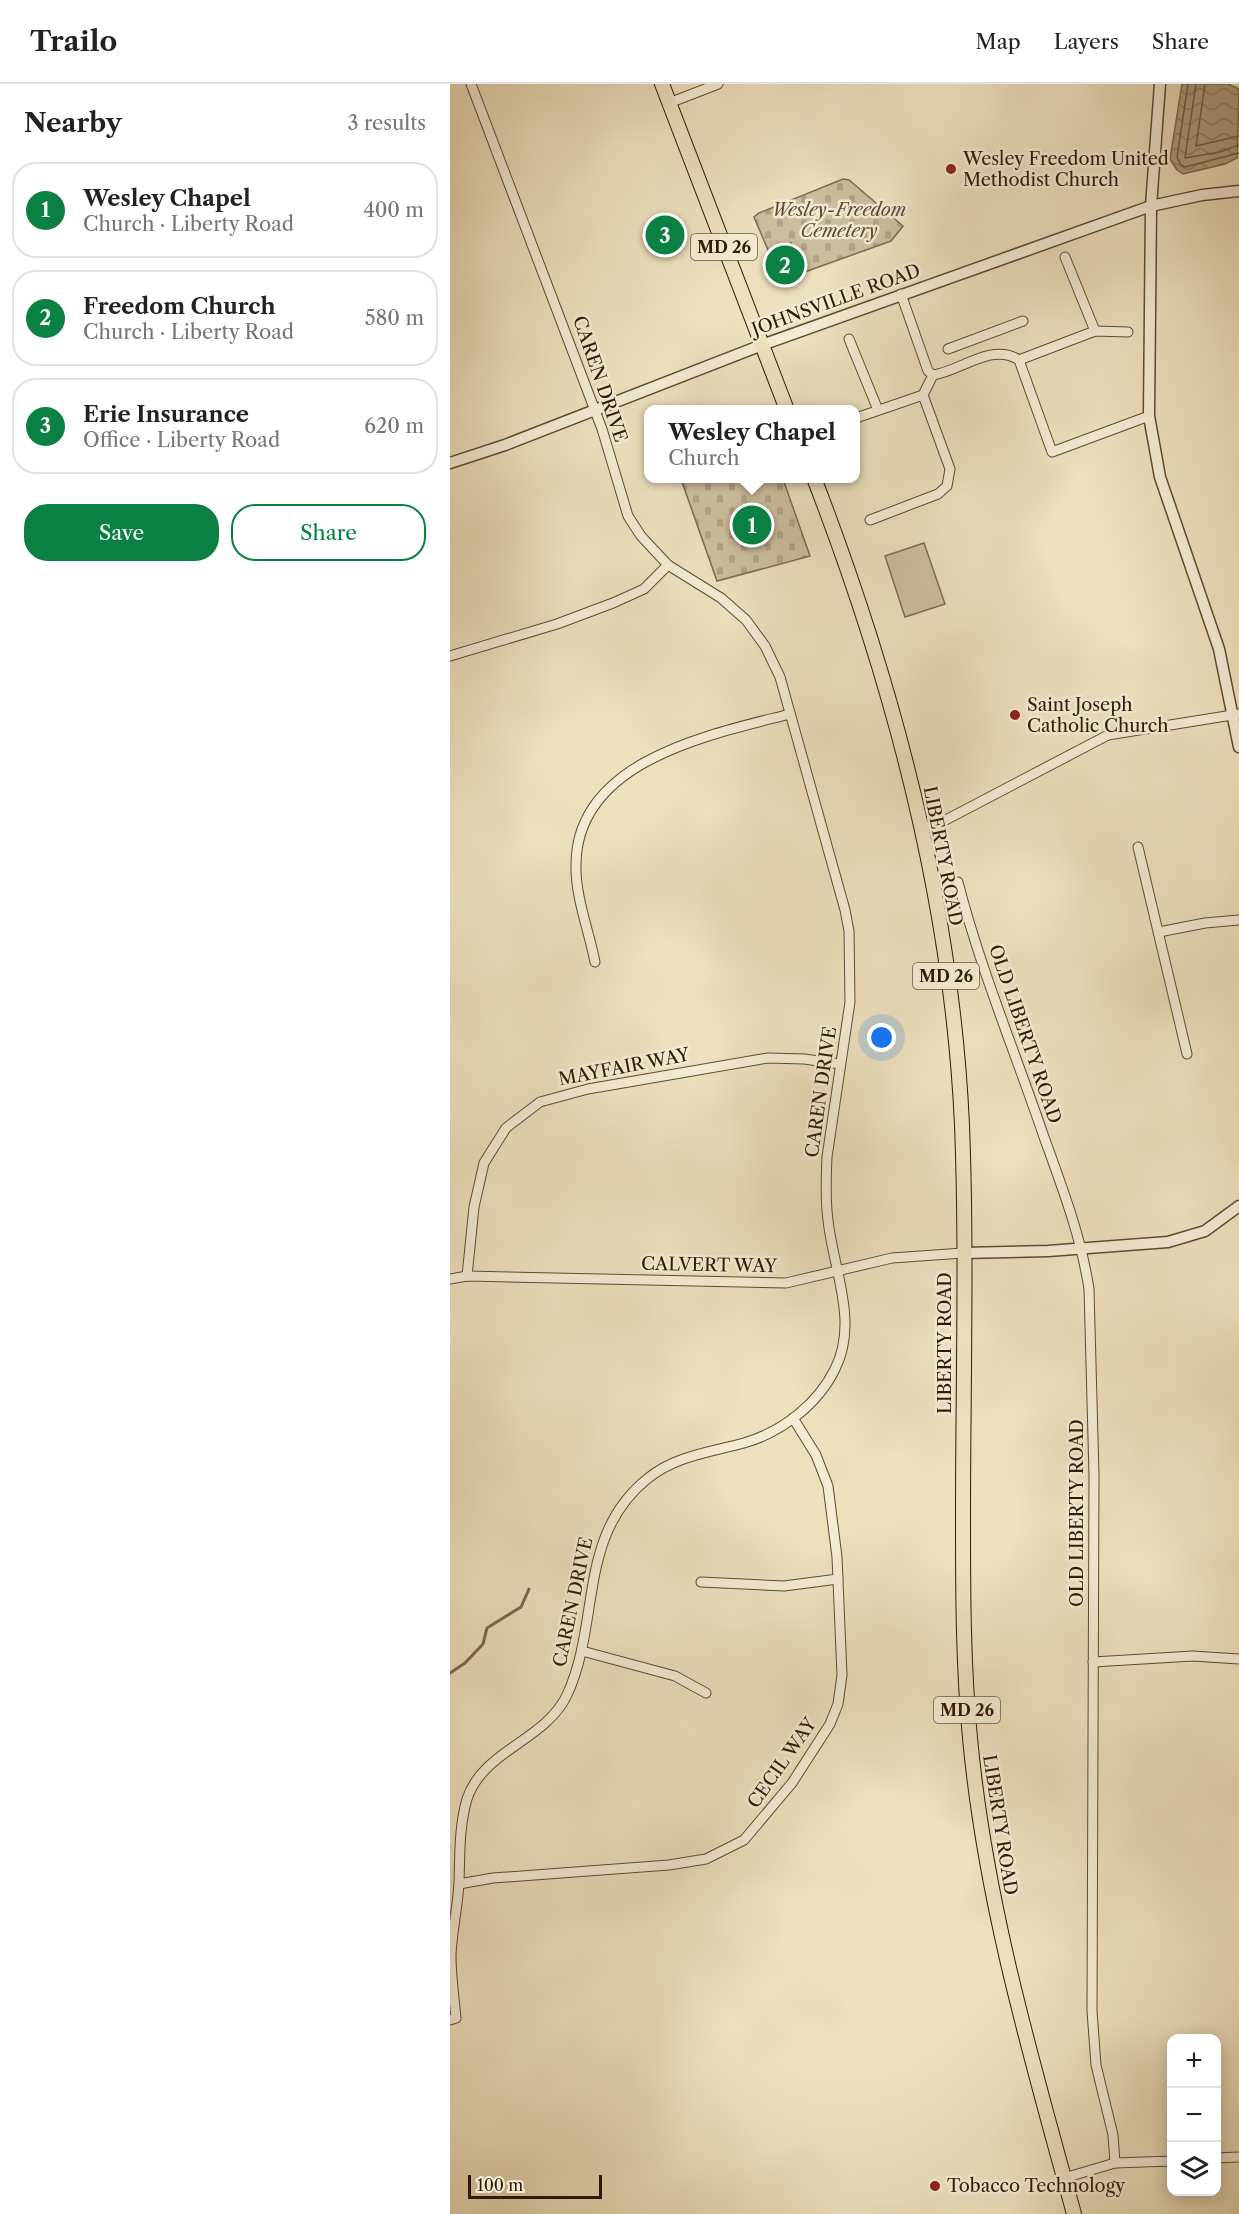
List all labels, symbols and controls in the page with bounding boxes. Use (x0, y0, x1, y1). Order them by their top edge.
text: Trailo (30, 24, 117, 58)
text: Map (976, 29, 1021, 54)
text: Layers (1054, 29, 1119, 54)
text: Share (1152, 29, 1209, 54)
text: Nearby (24, 107, 122, 139)
text: 3 results (348, 111, 426, 135)
place label: Wesley Freedom United Methodist Church (962, 148, 1169, 191)
marker: Wesley Freedom United Methodist Church (944, 162, 958, 176)
text: Wesley Chapel (83, 185, 251, 212)
text: 1 (41, 198, 50, 222)
text: 400 m (363, 198, 424, 222)
park label: Wesley-Freedom Cemetery (772, 199, 906, 242)
text: Church · Liberty Road (83, 212, 294, 236)
pin: 3 (646, 212, 684, 258)
road number: MD 26 (691, 234, 757, 260)
pin: 2 (766, 242, 804, 288)
street label: JOHNSVILLE ROAD (746, 259, 923, 342)
text: Freedom Church (83, 293, 276, 320)
text: 2 (40, 306, 51, 330)
text: 580 m (365, 306, 424, 330)
street label: CAREN DRIVE (568, 313, 632, 445)
text: Church · Liberty Road (83, 320, 294, 344)
text: Erie Insurance (83, 401, 249, 428)
popup (644, 405, 860, 483)
text: 3 (40, 414, 51, 438)
text: 620 m (364, 414, 424, 438)
text: Wesley Chapel (668, 419, 836, 446)
text: Office · Liberty Road (83, 428, 280, 452)
text: Church (668, 446, 740, 470)
pin: 1 (732, 502, 772, 548)
button: Save (24, 504, 219, 561)
button: Share (231, 504, 426, 561)
place label: Saint Joseph Catholic Church (1027, 694, 1168, 737)
marker: Saint Joseph Catholic Church (1008, 708, 1022, 722)
street label: LIBERTY ROAD (919, 784, 967, 928)
street label: OLD LIBERTY ROAD (984, 942, 1066, 1126)
road number: MD 26 (913, 963, 979, 989)
your location (867, 1023, 896, 1052)
street label: CAREN DRIVE (801, 1025, 841, 1159)
street label: MAYFAIR WAY (557, 1043, 693, 1091)
street label: CALVERT WAY (641, 1253, 778, 1277)
street label: LIBERTY ROAD (934, 1272, 956, 1414)
street label: OLD LIBERTY ROAD (1066, 1419, 1088, 1607)
street label: CAREN DRIVE (548, 1535, 598, 1669)
road number: MD 26 (934, 1697, 1000, 1723)
street label: CECIL WAY (743, 1712, 822, 1812)
street label: LIBERTY ROAD (978, 1753, 1022, 1897)
map controls (1167, 2034, 1221, 2196)
button: + (1167, 2034, 1221, 2088)
button: − (1167, 2088, 1221, 2142)
button: layers (1167, 2142, 1221, 2196)
scale bar (468, 2172, 602, 2200)
text: 100 m (477, 2175, 523, 2195)
place label: Tobacco Technology (947, 2175, 1126, 2197)
marker: Tobacco Technology (928, 2179, 942, 2193)

